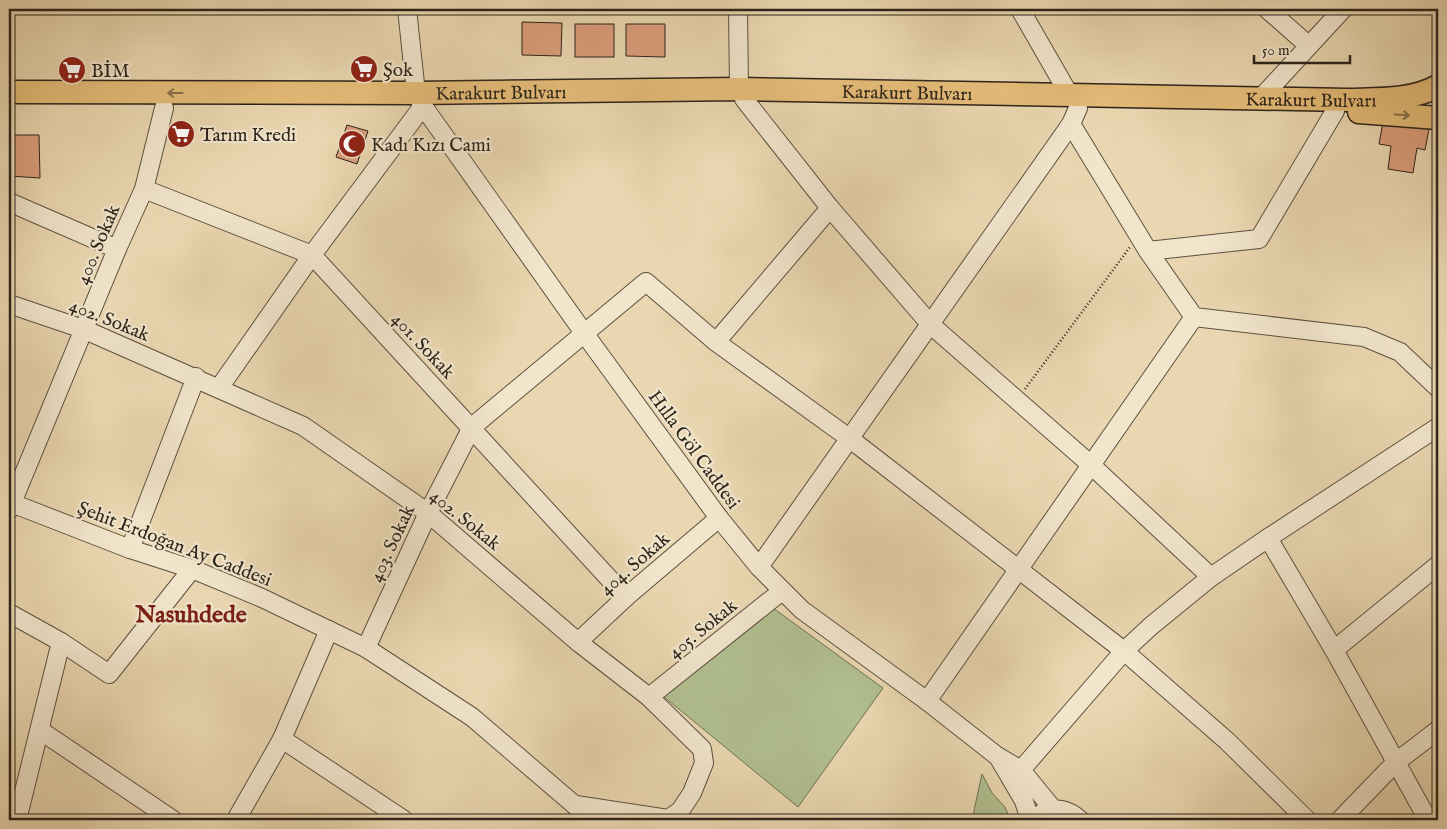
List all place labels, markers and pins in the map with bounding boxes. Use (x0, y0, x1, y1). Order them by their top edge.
supermarket icon: Şok (349, 54, 379, 84)
supermarket icon: BİM (57, 55, 87, 85)
place label: Şok (383, 59, 414, 83)
place label: BİM (91, 60, 130, 84)
supermarket icon: Tarım Kredi (166, 119, 196, 149)
place label: Tarım Kredi (200, 124, 296, 148)
mosque icon: Kadı Kızı Cami (337, 129, 367, 159)
place label: Kadı Kızı Cami (371, 134, 491, 158)

